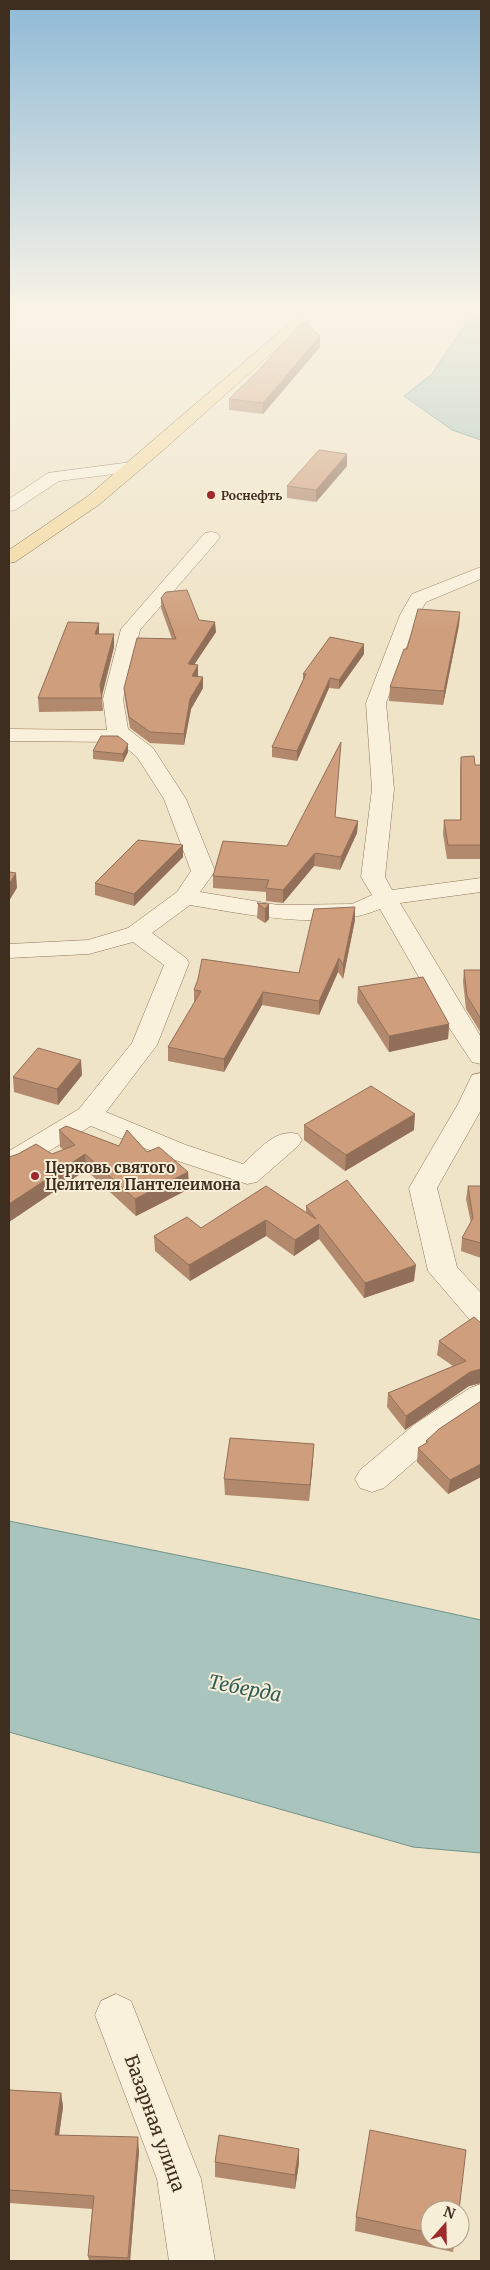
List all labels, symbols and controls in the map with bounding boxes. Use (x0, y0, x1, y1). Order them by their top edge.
place label: Роснефть (221, 488, 282, 503)
marker: Роснефть (205, 489, 217, 501)
place label: Церковь святого Целителя Пантелеимона (45, 1158, 241, 1194)
marker: Церковь святого Целителя Пантелеимона (29, 1170, 41, 1182)
water label: Теберда (206, 1669, 284, 1707)
street label: Базарная улица (120, 2051, 191, 2195)
north arrow (420, 2200, 470, 2250)
text: N (441, 2202, 458, 2223)

